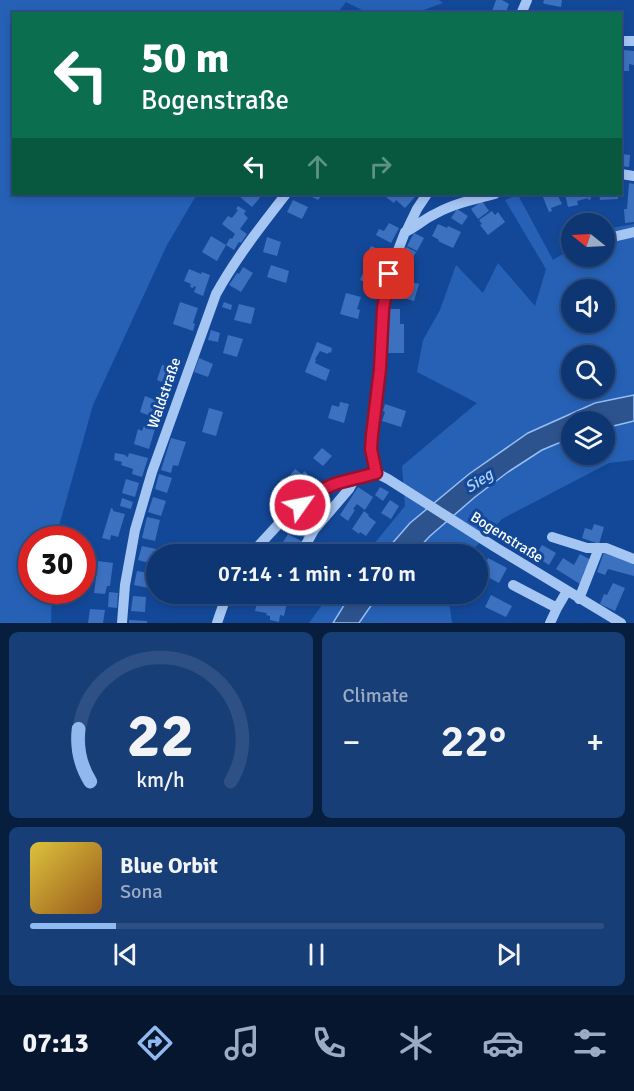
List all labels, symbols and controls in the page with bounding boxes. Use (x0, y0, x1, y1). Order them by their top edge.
text: 50 m (141, 33, 230, 84)
icon: left (42, 36, 120, 114)
text: Bogenstraße (141, 84, 289, 117)
icon: left (238, 150, 271, 183)
icon: ahead (301, 150, 334, 183)
icon: right (364, 150, 397, 183)
north arrow (561, 213, 615, 267)
map controls (561, 213, 615, 465)
pin (363, 248, 414, 299)
icon: arrive (372, 257, 405, 290)
button: sound (561, 279, 615, 333)
button: search (561, 345, 615, 399)
street label: Waldstraße (143, 355, 185, 431)
button: layers (561, 411, 615, 465)
water label: Sieg (461, 464, 498, 497)
position arrow (268, 473, 332, 537)
street label: Bogenstraße (467, 508, 547, 566)
speed limit sign: 30 (18, 526, 96, 604)
text: 07:14 · 1 min · 170 m (218, 560, 416, 587)
text: Climate (343, 683, 408, 708)
text: 22 (127, 697, 194, 774)
text: 22° (440, 714, 506, 769)
text: − (343, 722, 360, 763)
text: + (586, 722, 604, 763)
text: km/h (136, 767, 185, 793)
text: Blue Orbit (120, 852, 218, 879)
text: Sona (120, 879, 163, 904)
icon: previous (109, 938, 142, 971)
icon: pause (300, 938, 333, 971)
icon: next (492, 938, 525, 971)
icon: directions (134, 1022, 176, 1064)
icon: music (221, 1022, 263, 1064)
icon: phone (308, 1022, 350, 1064)
icon: climate (395, 1022, 437, 1064)
icon: car (482, 1022, 524, 1064)
icon: filters (569, 1022, 611, 1064)
text: 07:13 (23, 1027, 89, 1060)

